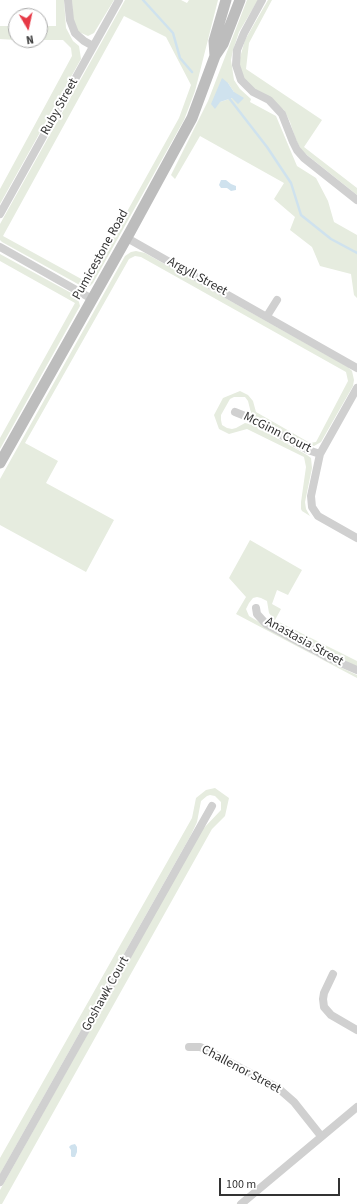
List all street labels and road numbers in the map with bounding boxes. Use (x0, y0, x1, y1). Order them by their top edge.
street label: Ruby Street (38, 76, 82, 138)
street label: Pumicestone Road (70, 207, 132, 303)
street label: Argyll Street (164, 254, 230, 300)
street label: McGinn Court (241, 409, 313, 457)
street label: Anastasia Street (262, 614, 346, 670)
street label: Goshawk Court (79, 954, 133, 1034)
street label: Challenor Street (199, 1042, 283, 1098)

